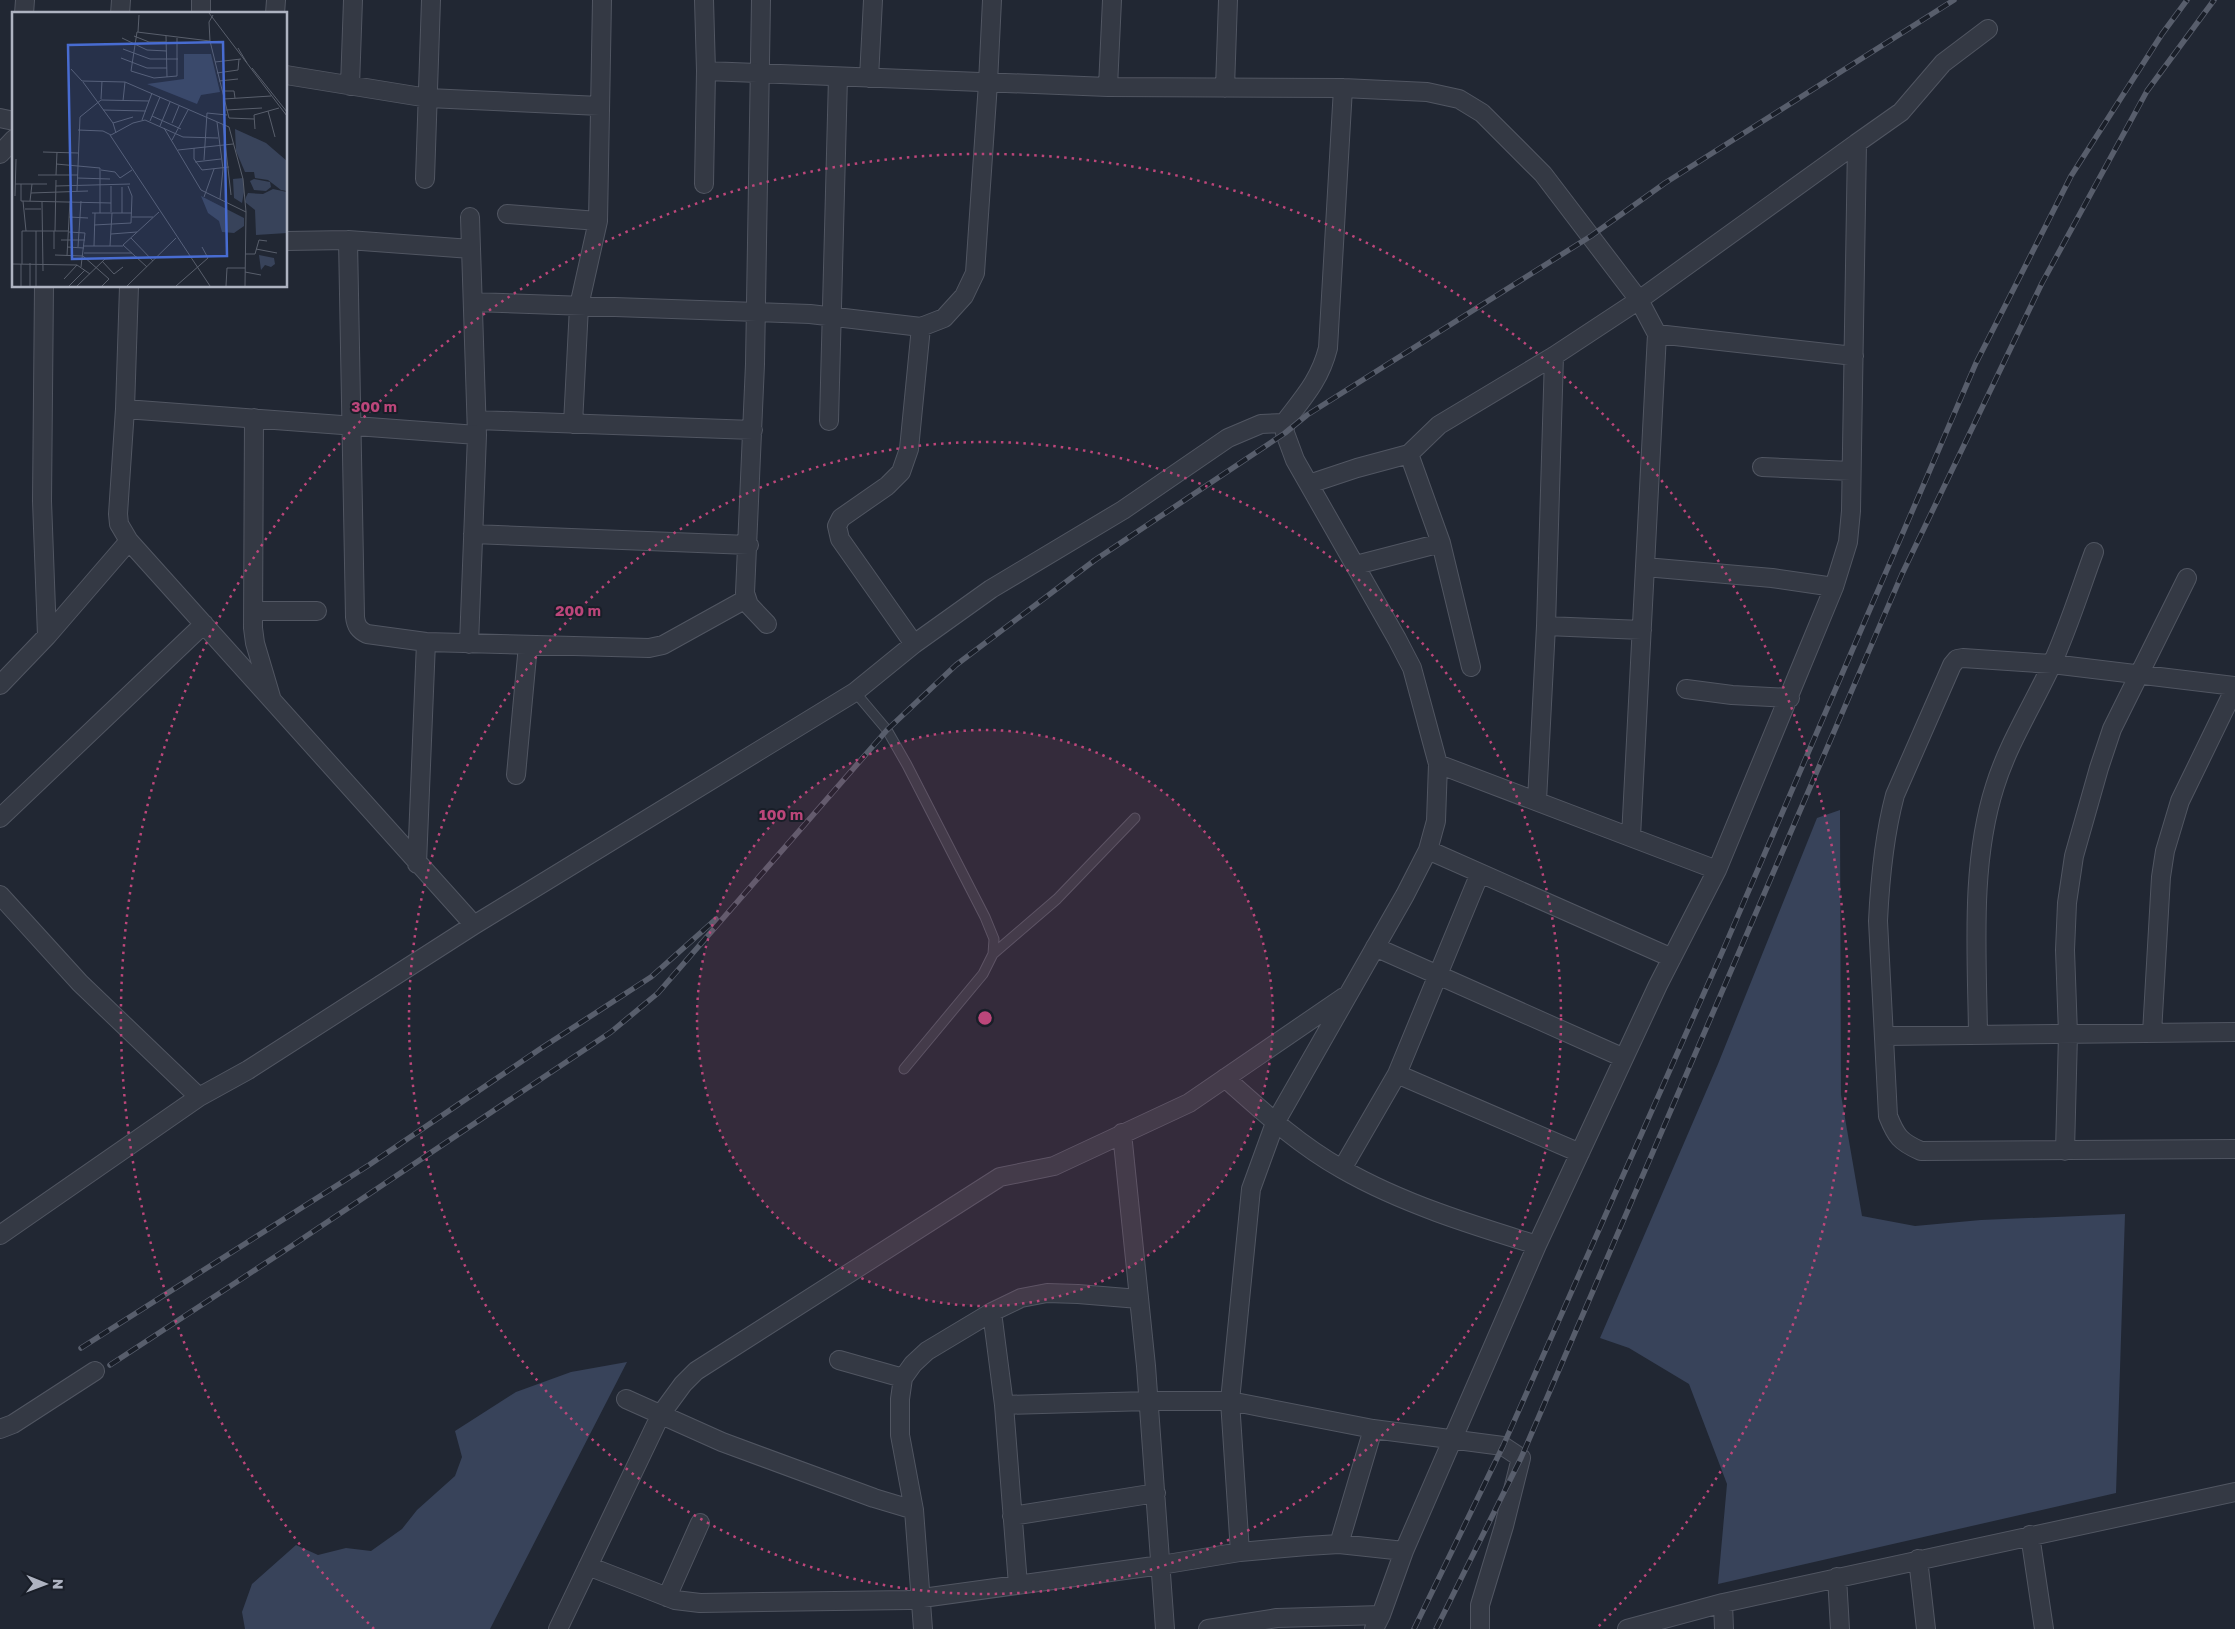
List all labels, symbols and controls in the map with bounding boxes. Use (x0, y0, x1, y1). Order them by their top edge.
inset map (12, 12, 288, 288)
text: 300 m (351, 397, 397, 415)
text: 200 m (555, 601, 601, 619)
text: 100 m (759, 805, 803, 823)
centre of rings (976, 1009, 994, 1027)
north arrow (20, 1559, 70, 1609)
text: N (50, 1579, 67, 1590)

